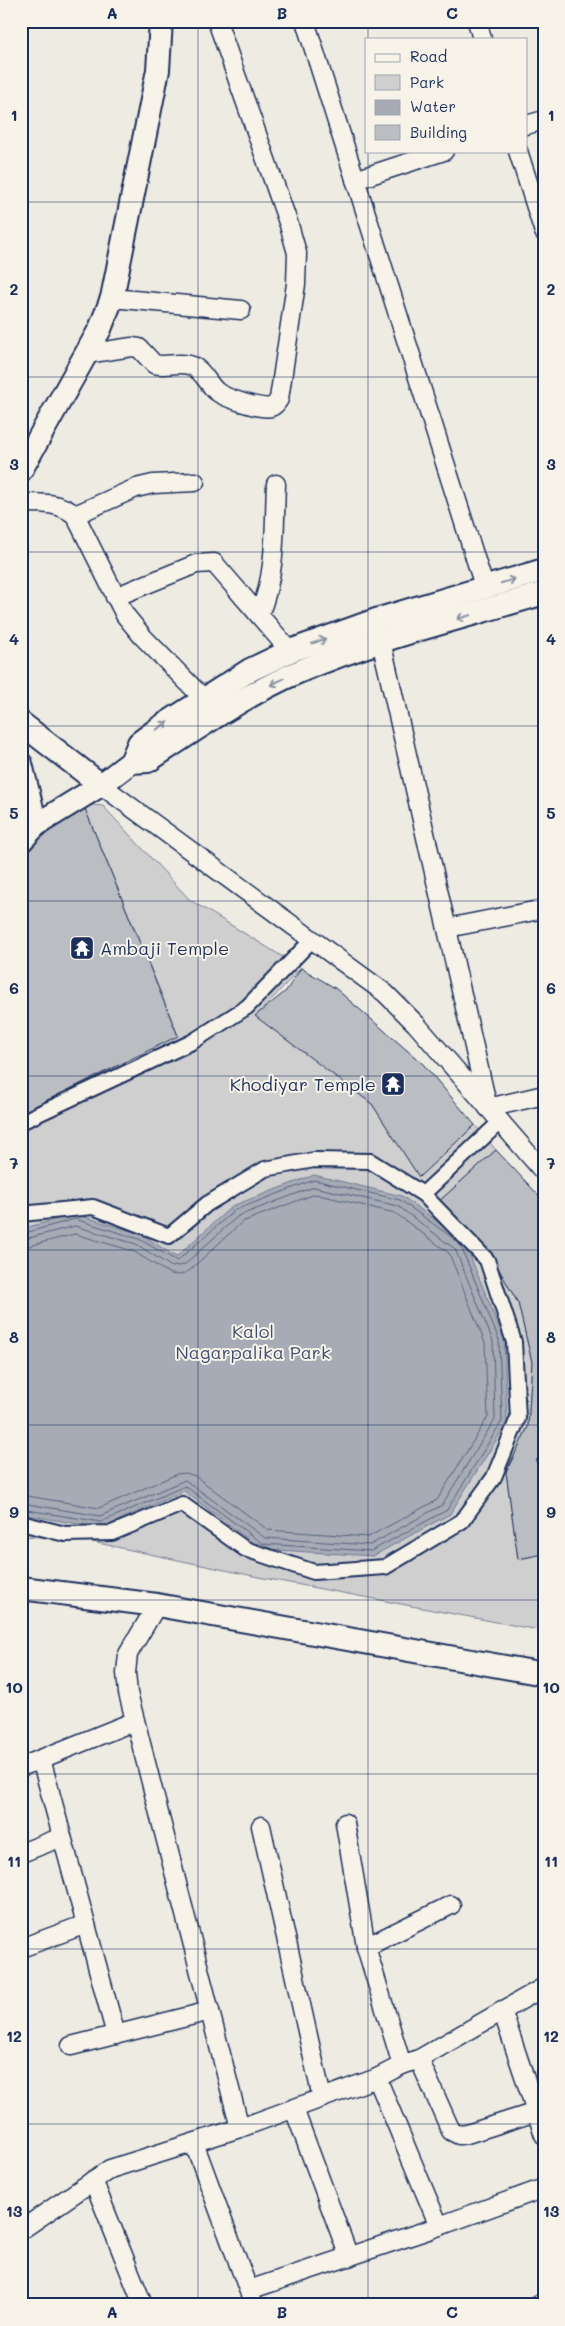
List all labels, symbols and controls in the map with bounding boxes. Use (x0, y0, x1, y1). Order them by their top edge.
text: A (106, 2, 118, 23)
text: B (277, 2, 287, 23)
text: C (446, 2, 458, 23)
legend (365, 38, 528, 152)
text: Road (410, 46, 447, 66)
text: Park (410, 72, 444, 92)
text: Water (410, 96, 456, 116)
text: 1 (10, 104, 18, 125)
text: 1 (547, 104, 555, 125)
text: Building (410, 122, 467, 142)
text: 2 (10, 278, 19, 299)
text: 2 (547, 278, 556, 299)
text: 3 (9, 453, 19, 474)
text: 3 (546, 453, 556, 474)
one-way arrow (499, 576, 515, 586)
one-way arrow (456, 613, 472, 623)
text: 4 (9, 628, 19, 649)
text: 4 (546, 628, 556, 649)
one-way arrow (311, 636, 327, 645)
one-way arrow (270, 677, 285, 687)
one-way arrow (155, 721, 169, 731)
text: 5 (9, 802, 19, 823)
text: 5 (546, 802, 556, 823)
temple icon: Ambaji Temple (69, 935, 95, 961)
place label: Ambaji Temple (100, 936, 229, 960)
text: 6 (9, 977, 19, 998)
text: 6 (546, 977, 556, 998)
temple icon: Khodiyar Temple (380, 1071, 406, 1097)
place label: Khodiyar Temple (230, 1072, 376, 1096)
text: 7 (10, 1152, 19, 1173)
text: 7 (547, 1152, 556, 1173)
park label: Kalol Nagarpalika Park (176, 1319, 330, 1364)
text: 8 (9, 1326, 19, 1347)
text: 8 (546, 1326, 556, 1347)
text: 9 (9, 1501, 19, 1522)
text: 9 (546, 1501, 556, 1522)
text: 10 (5, 1676, 23, 1697)
text: 10 (542, 1676, 560, 1697)
text: 11 (7, 1850, 21, 1871)
text: 11 (544, 1850, 558, 1871)
text: 12 (6, 2025, 22, 2046)
text: 12 (543, 2025, 559, 2046)
text: 13 (6, 2200, 23, 2221)
text: 13 (543, 2200, 560, 2221)
text: A (106, 2301, 118, 2322)
text: B (277, 2301, 287, 2322)
text: C (446, 2301, 458, 2322)

